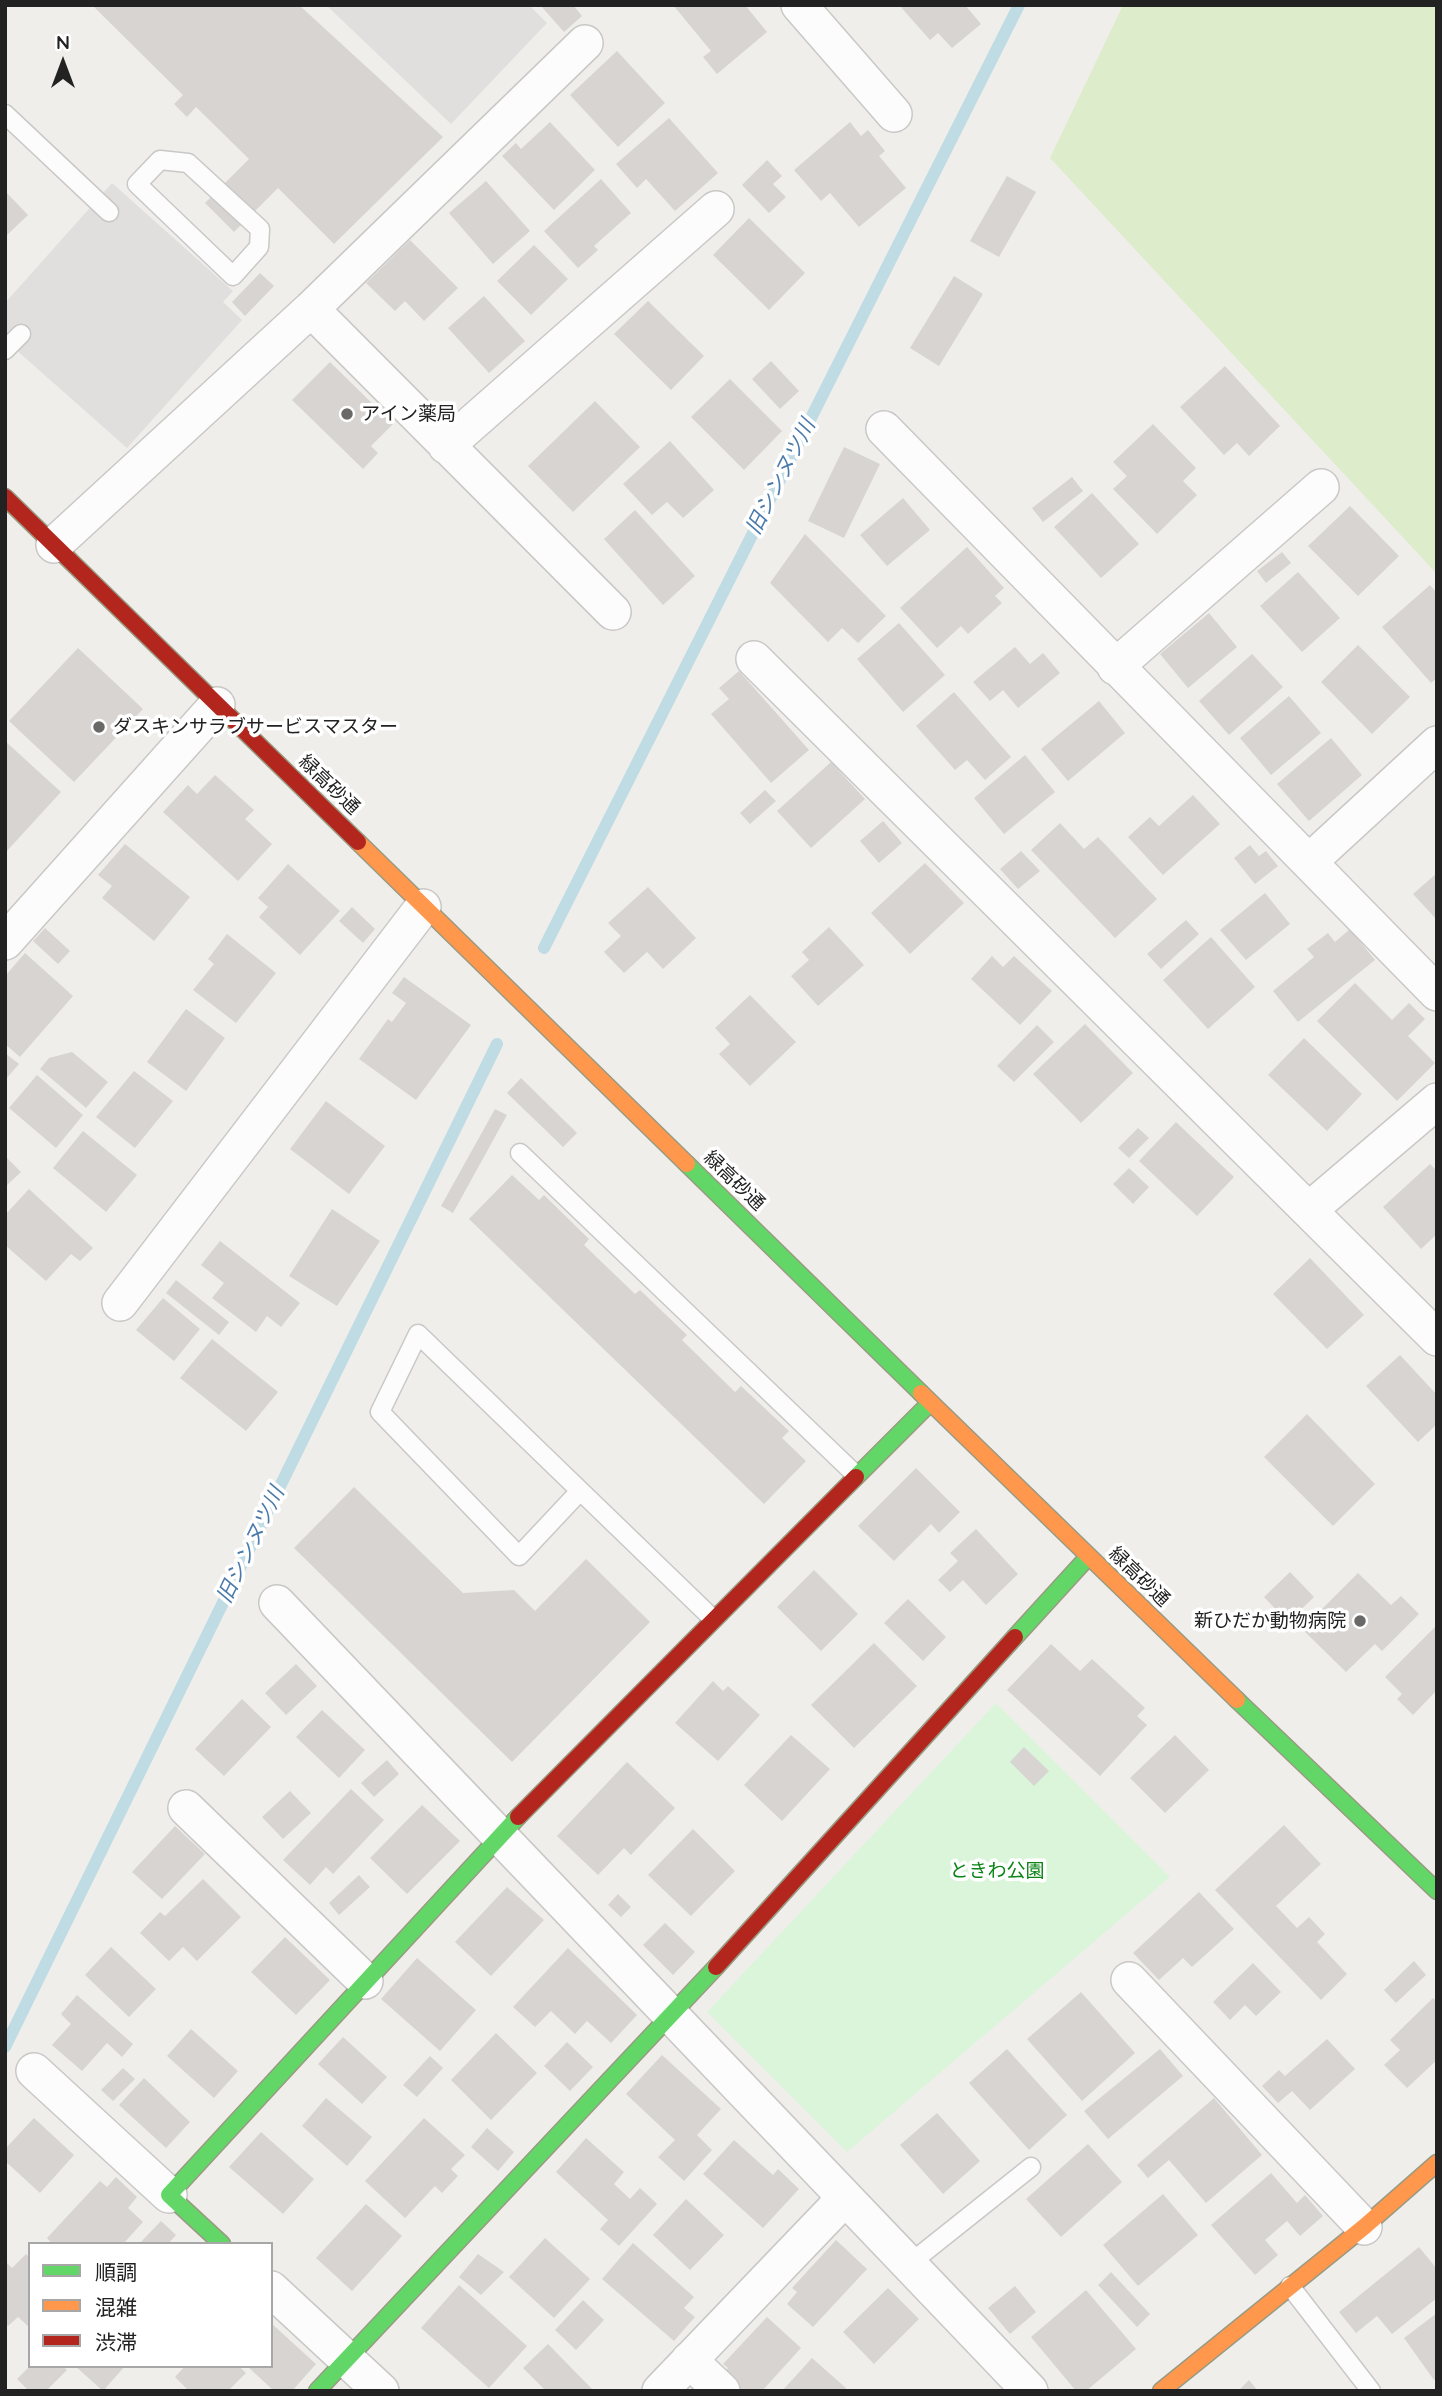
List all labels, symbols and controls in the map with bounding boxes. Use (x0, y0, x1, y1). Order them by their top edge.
north arrow (28, 28, 98, 98)
text: N (56, 30, 70, 54)
place label: アイン薬局 (361, 403, 456, 425)
marker: アイン薬局 (339, 406, 355, 422)
water label: 旧シンヌツ川 (741, 415, 821, 539)
place label: ダスキンサラブサービスマスター (113, 716, 398, 738)
marker: ダスキンサラブサービスマスター (91, 719, 107, 735)
street label: 緑高砂通 (294, 750, 364, 820)
street label: 緑高砂通 (699, 1146, 769, 1216)
water label: 旧シンヌツ川 (212, 1483, 290, 1607)
street label: 緑高砂通 (1104, 1542, 1174, 1612)
place label: 新ひだか動物病院 (1194, 1610, 1346, 1632)
marker: 新ひだか動物病院 (1352, 1613, 1368, 1629)
park label: ときわ公園 (950, 1860, 1044, 1882)
legend (28, 2242, 273, 2368)
text: 順調 (95, 2259, 137, 2285)
text: 混雑 (95, 2294, 137, 2320)
text: 渋滞 (95, 2329, 137, 2355)

